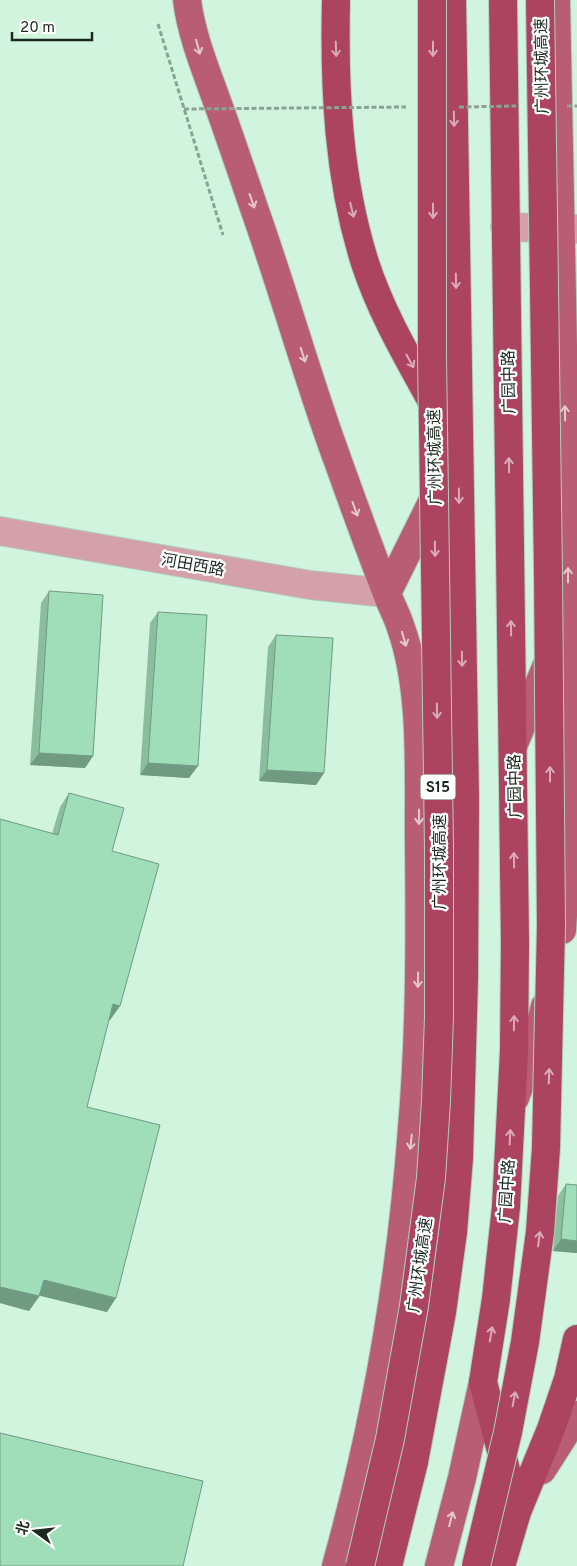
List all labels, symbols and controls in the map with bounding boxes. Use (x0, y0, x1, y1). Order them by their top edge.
scale bar (12, 10, 92, 42)
street label: 广州环城高速 (532, 18, 554, 114)
text: 20 m (20, 19, 55, 38)
one-way arrow (194, 39, 204, 55)
one-way arrow (331, 40, 340, 56)
one-way arrow (428, 40, 438, 56)
one-way arrow (449, 110, 459, 126)
one-way arrow (248, 193, 257, 208)
one-way arrow (348, 202, 357, 218)
one-way arrow (428, 202, 438, 219)
one-way arrow (451, 272, 461, 289)
one-way arrow (299, 347, 309, 363)
street label: 广园中路 (499, 350, 521, 414)
one-way arrow (405, 353, 415, 368)
one-way arrow (560, 405, 570, 422)
street label: 广州环城高速 (425, 409, 447, 505)
one-way arrow (504, 458, 514, 474)
one-way arrow (454, 488, 464, 504)
one-way arrow (351, 501, 360, 516)
one-way arrow (430, 540, 440, 556)
street label: 河田西路 (159, 551, 226, 581)
one-way arrow (563, 568, 572, 584)
one-way arrow (506, 620, 516, 636)
one-way arrow (400, 630, 410, 646)
one-way arrow (458, 650, 467, 666)
one-way arrow (432, 702, 442, 719)
street label: 广园中路 (505, 754, 527, 818)
one-way arrow (545, 766, 555, 782)
road number: S15 (420, 774, 456, 800)
one-way arrow (414, 809, 424, 825)
street label: 广州环城高速 (431, 814, 451, 910)
one-way arrow (509, 853, 519, 869)
one-way arrow (413, 972, 423, 988)
one-way arrow (509, 1015, 519, 1032)
one-way arrow (544, 1069, 553, 1085)
one-way arrow (505, 1130, 514, 1146)
one-way arrow (406, 1134, 416, 1150)
street label: 广园中路 (496, 1159, 520, 1224)
street label: 广州环城高速 (404, 1216, 438, 1314)
one-way arrow (534, 1231, 544, 1247)
one-way arrow (486, 1326, 496, 1342)
one-way arrow (510, 1392, 520, 1408)
north arrow (10, 1506, 60, 1556)
one-way arrow (447, 1511, 456, 1527)
text: 北 (14, 1519, 34, 1537)

